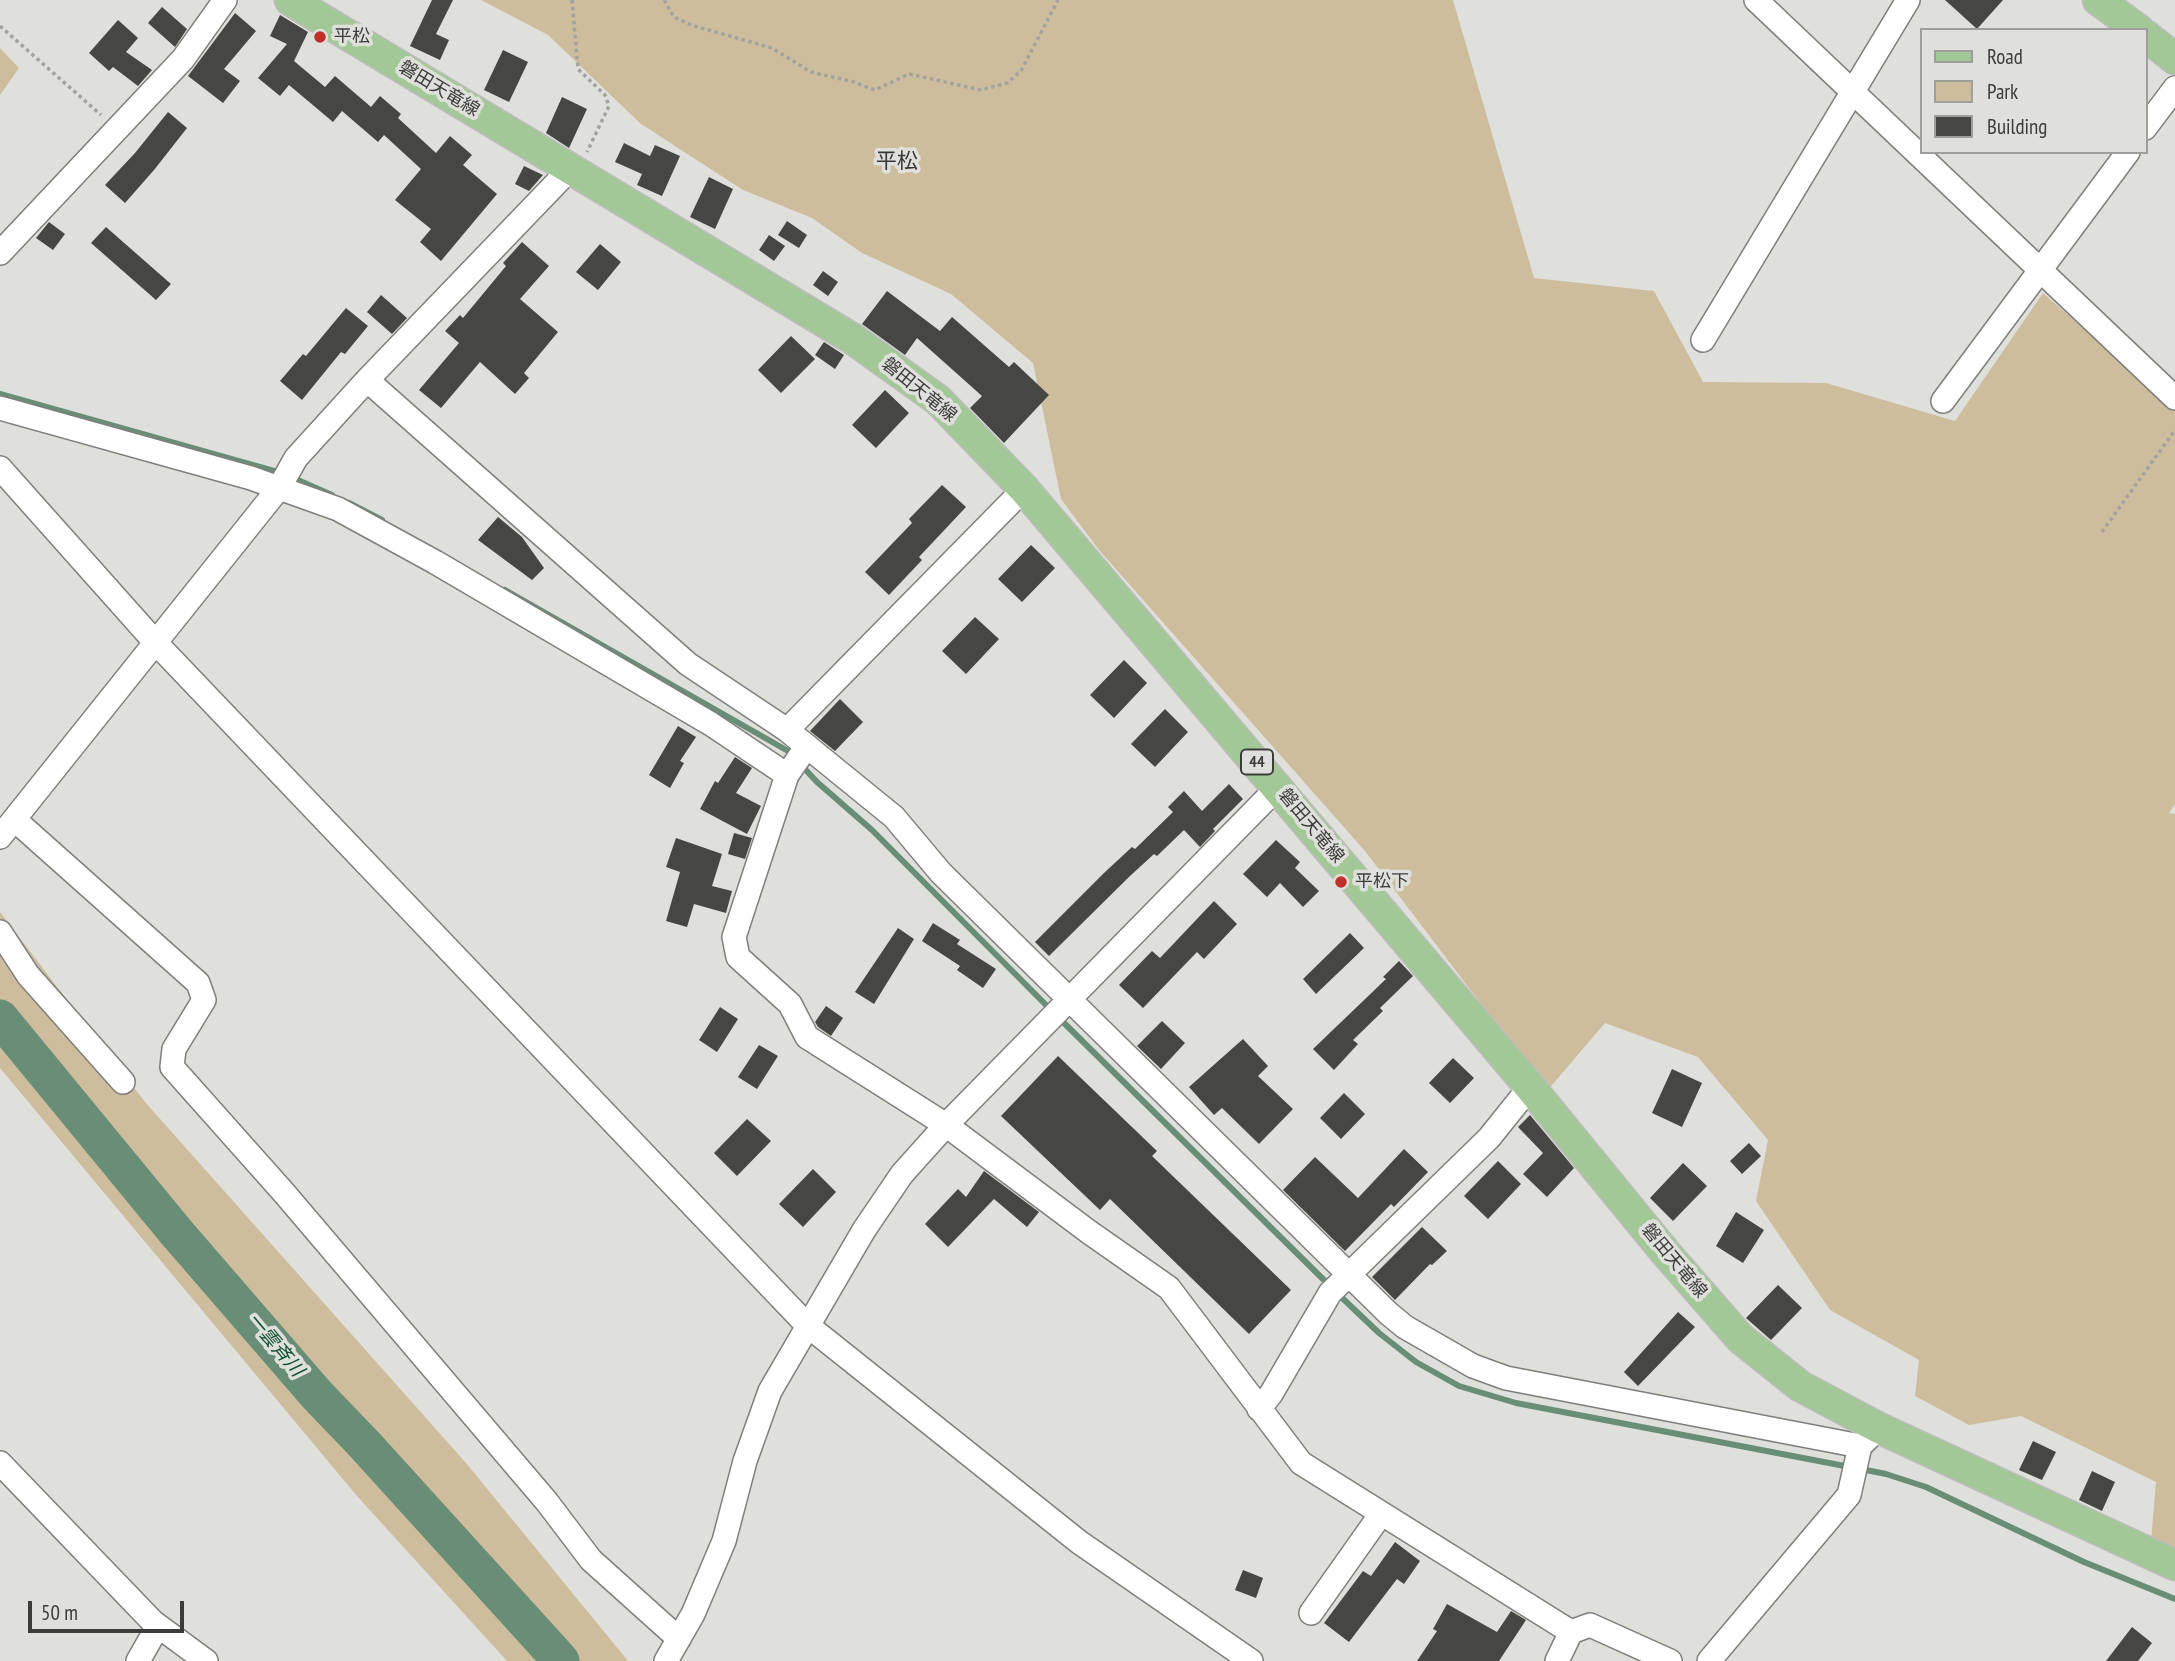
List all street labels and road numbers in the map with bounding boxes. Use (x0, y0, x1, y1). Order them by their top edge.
street label: 磐田天竜線 (395, 57, 483, 121)
street label: 磐田天竜線 (877, 353, 961, 427)
road number: 44 (1241, 750, 1273, 775)
street label: 磐田天竜線 (1274, 785, 1348, 867)
street label: 磐田天竜線 (1637, 1220, 1711, 1302)

